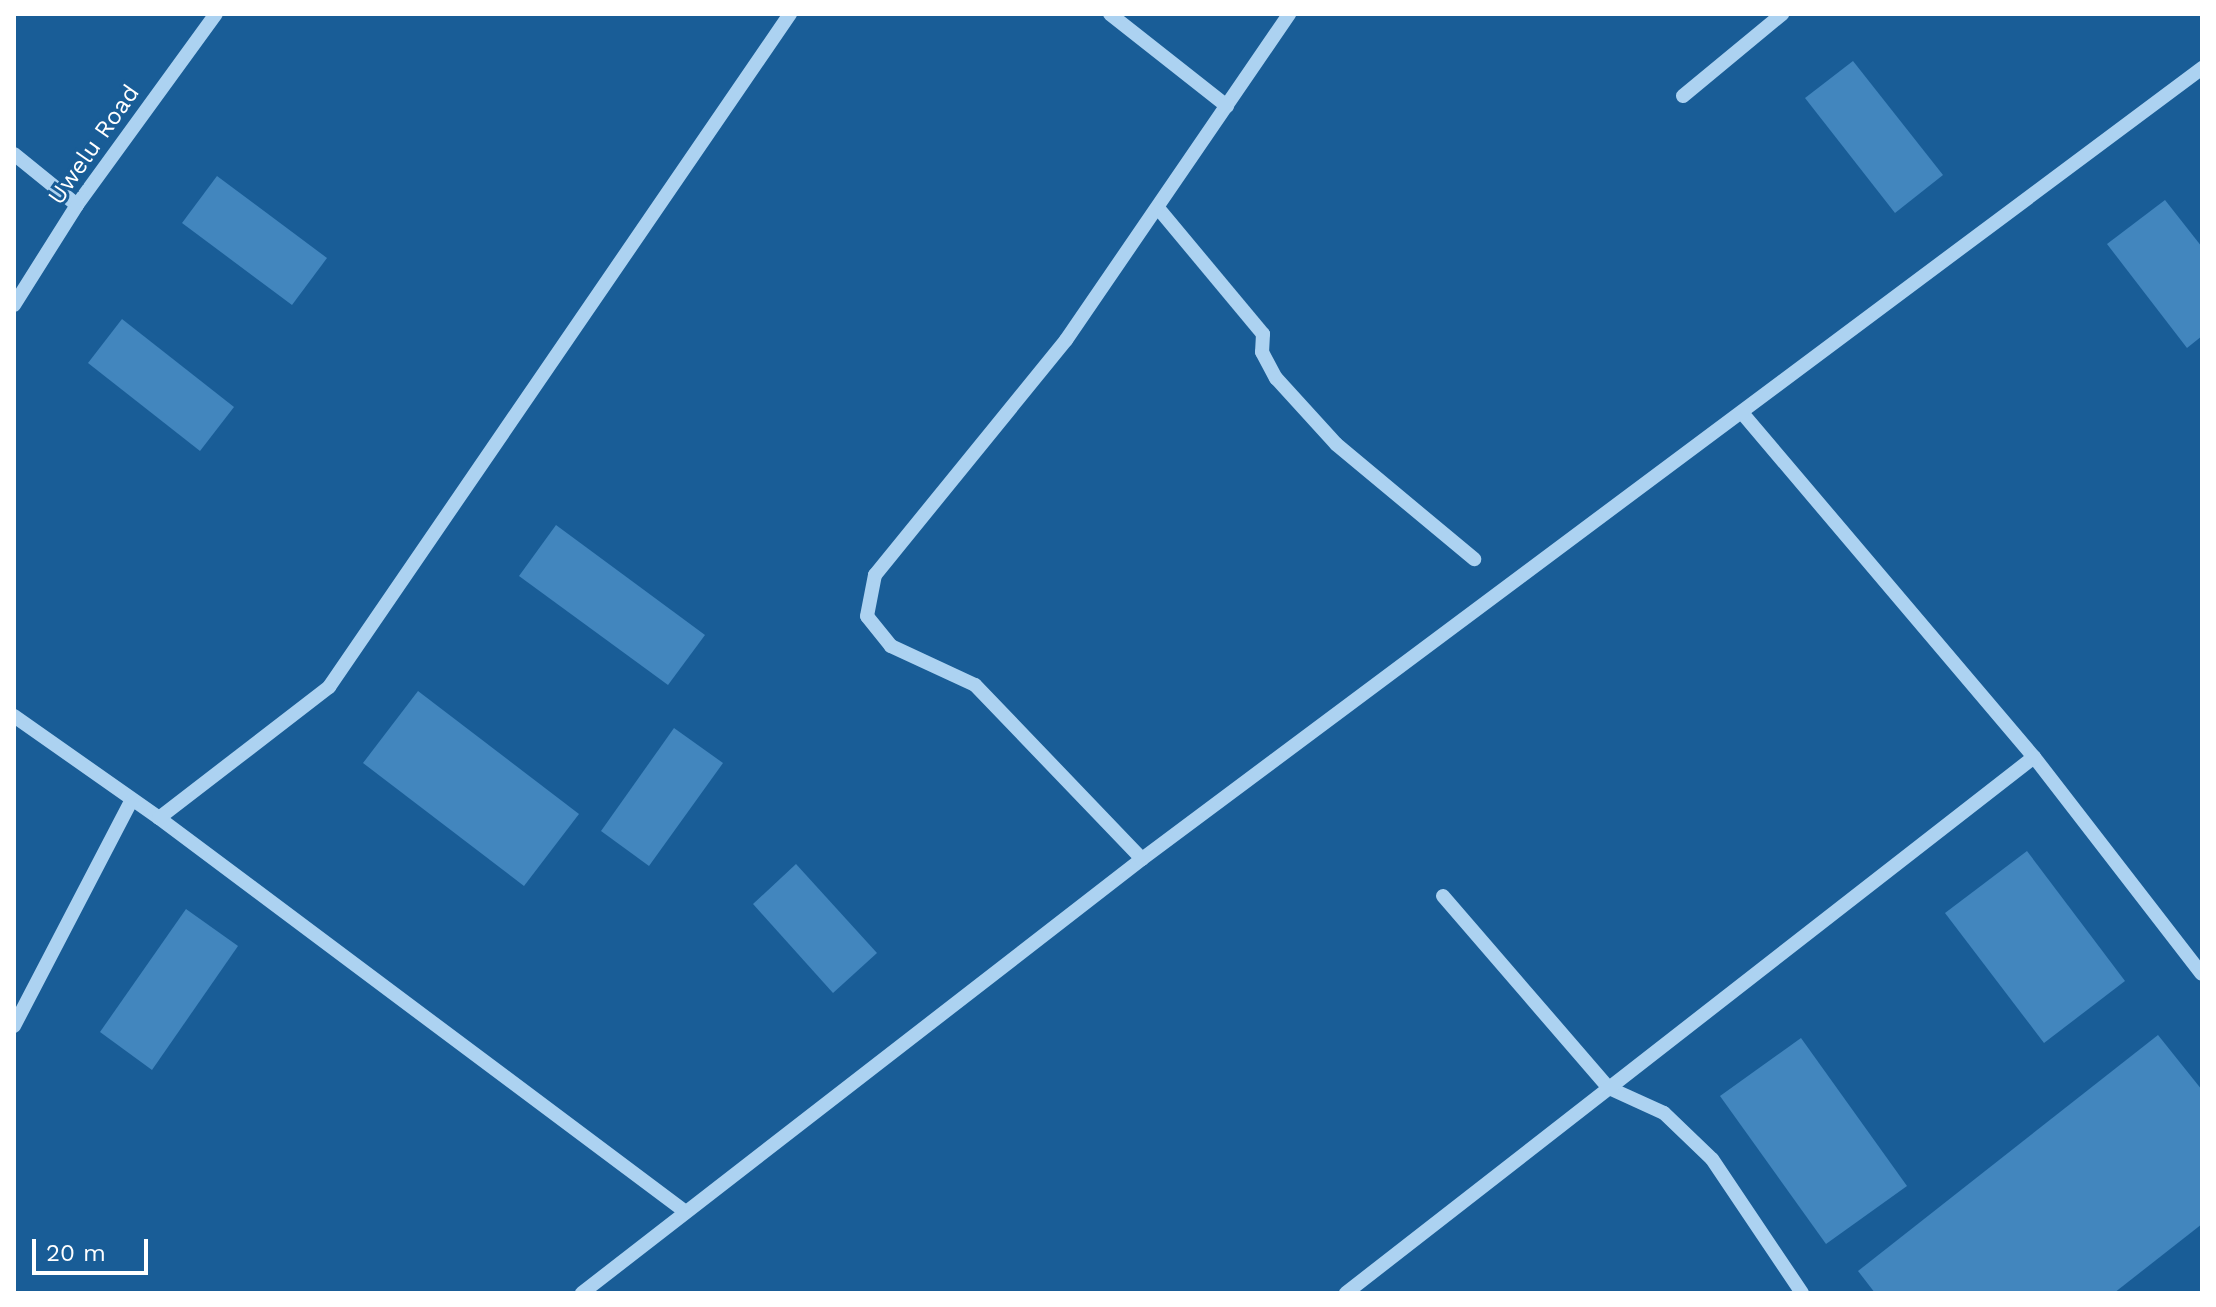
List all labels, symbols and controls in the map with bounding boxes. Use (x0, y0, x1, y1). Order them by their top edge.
street label: Uwelu Road (42, 80, 146, 210)
scale bar (36, 1223, 152, 1273)
text: 20 m (46, 1239, 106, 1267)

